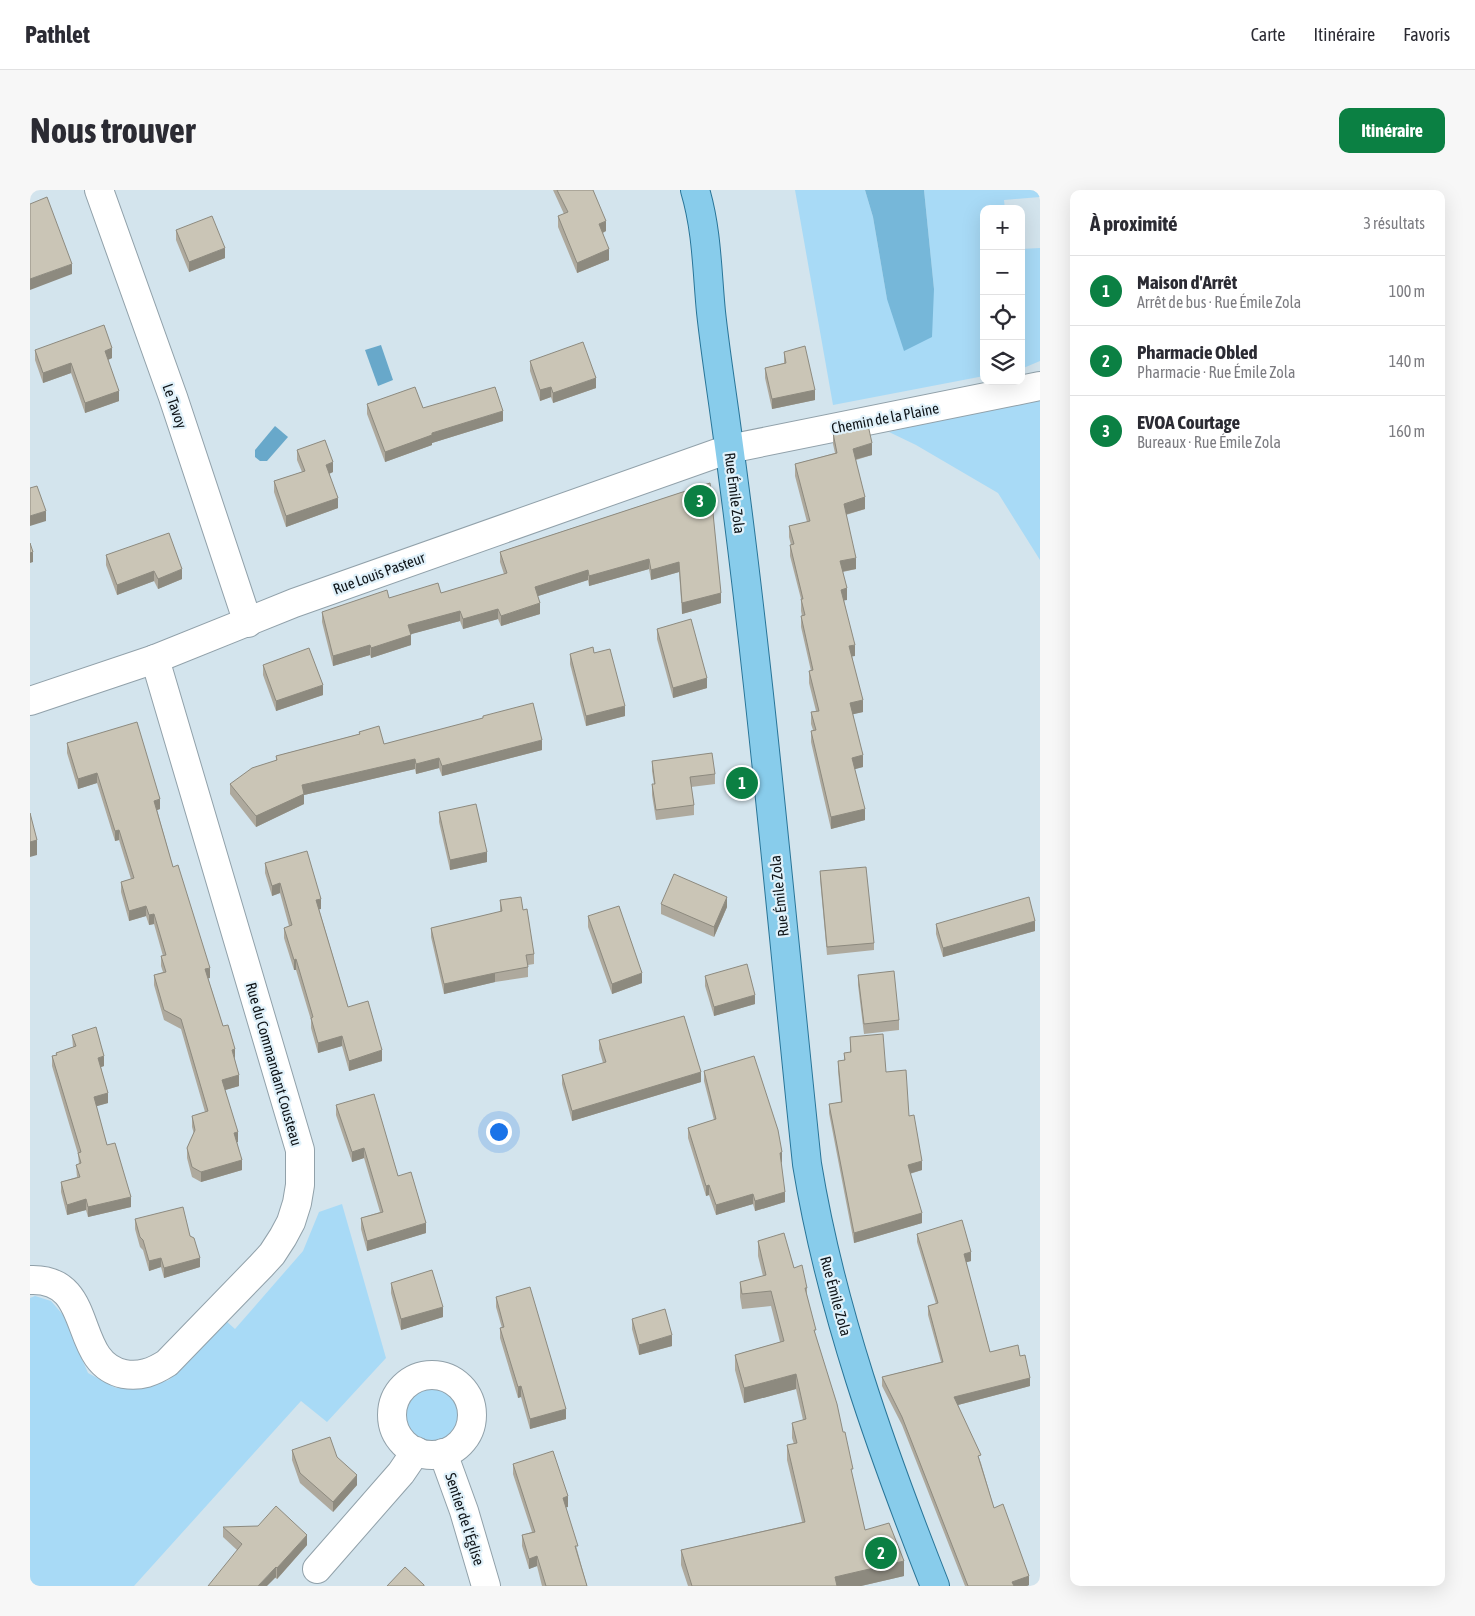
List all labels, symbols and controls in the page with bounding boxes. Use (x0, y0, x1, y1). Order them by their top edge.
text: Pathlet (25, 21, 90, 48)
text: Carte (1251, 24, 1285, 45)
text: Itinéraire (1313, 24, 1375, 45)
text: Favoris (1403, 24, 1450, 45)
button: Itinéraire (1339, 108, 1445, 153)
text: Nous trouver (30, 110, 195, 150)
map controls (980, 205, 1025, 385)
button: + (980, 205, 1025, 250)
text: À proximité (1090, 211, 1178, 235)
text: 3 résultats (1363, 214, 1425, 232)
button: − (980, 250, 1025, 295)
text: Maison d'Arrêt (1137, 271, 1237, 293)
text: 1 (1102, 282, 1110, 300)
text: 100 m (1389, 282, 1425, 300)
text: Arrêt de bus · Rue Émile Zola (1137, 293, 1301, 311)
button: locate (980, 295, 1025, 340)
button: layers (980, 340, 1025, 385)
text: Pharmacie Obled (1137, 341, 1258, 363)
text: 2 (1102, 352, 1110, 370)
text: 140 m (1389, 352, 1425, 370)
text: Pharmacie · Rue Émile Zola (1137, 363, 1296, 381)
street label: Le Tavoy (159, 381, 191, 431)
street label: Chemin de la Plaine (830, 399, 940, 437)
text: EVOA Courtage (1137, 411, 1240, 433)
text: 3 (1102, 422, 1110, 440)
text: 160 m (1389, 422, 1425, 440)
text: Bureaux · Rue Émile Zola (1137, 433, 1281, 451)
street label: Rue Émile Zola (722, 451, 748, 535)
pin: 3 (684, 482, 716, 520)
street label: Rue Louis Pasteur (331, 548, 428, 597)
pin: 1 (726, 764, 758, 802)
street label: Rue Émile Zola (766, 854, 792, 938)
street label: Rue du Commandant Cousteau (243, 980, 305, 1148)
your location (486, 1119, 512, 1145)
street label: Rue Émile Zola (817, 1254, 855, 1338)
street label: Sentier de l'Église (442, 1471, 488, 1568)
pin: 2 (865, 1534, 897, 1572)

